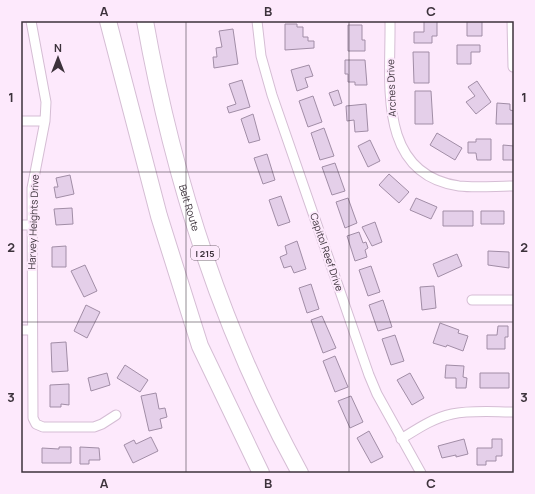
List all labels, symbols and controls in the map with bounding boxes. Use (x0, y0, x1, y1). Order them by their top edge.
text: A (100, 2, 109, 20)
text: B (264, 2, 272, 20)
text: C (426, 2, 436, 20)
north arrow (38, 38, 78, 78)
text: N (54, 40, 62, 55)
street label: Arches Drive (383, 59, 399, 117)
text: 1 (8, 88, 14, 106)
text: 1 (521, 88, 527, 106)
street label: Harvey Heights Drive (24, 174, 42, 270)
street label: Belt Route (176, 183, 203, 233)
street label: Capitol Reef Drive (307, 211, 347, 293)
text: 2 (7, 238, 15, 256)
text: 2 (520, 238, 528, 256)
road number: I 215 (191, 246, 219, 260)
text: 3 (7, 388, 15, 406)
text: 3 (520, 388, 528, 406)
text: A (100, 474, 109, 492)
text: B (264, 474, 272, 492)
text: C (426, 474, 436, 492)

